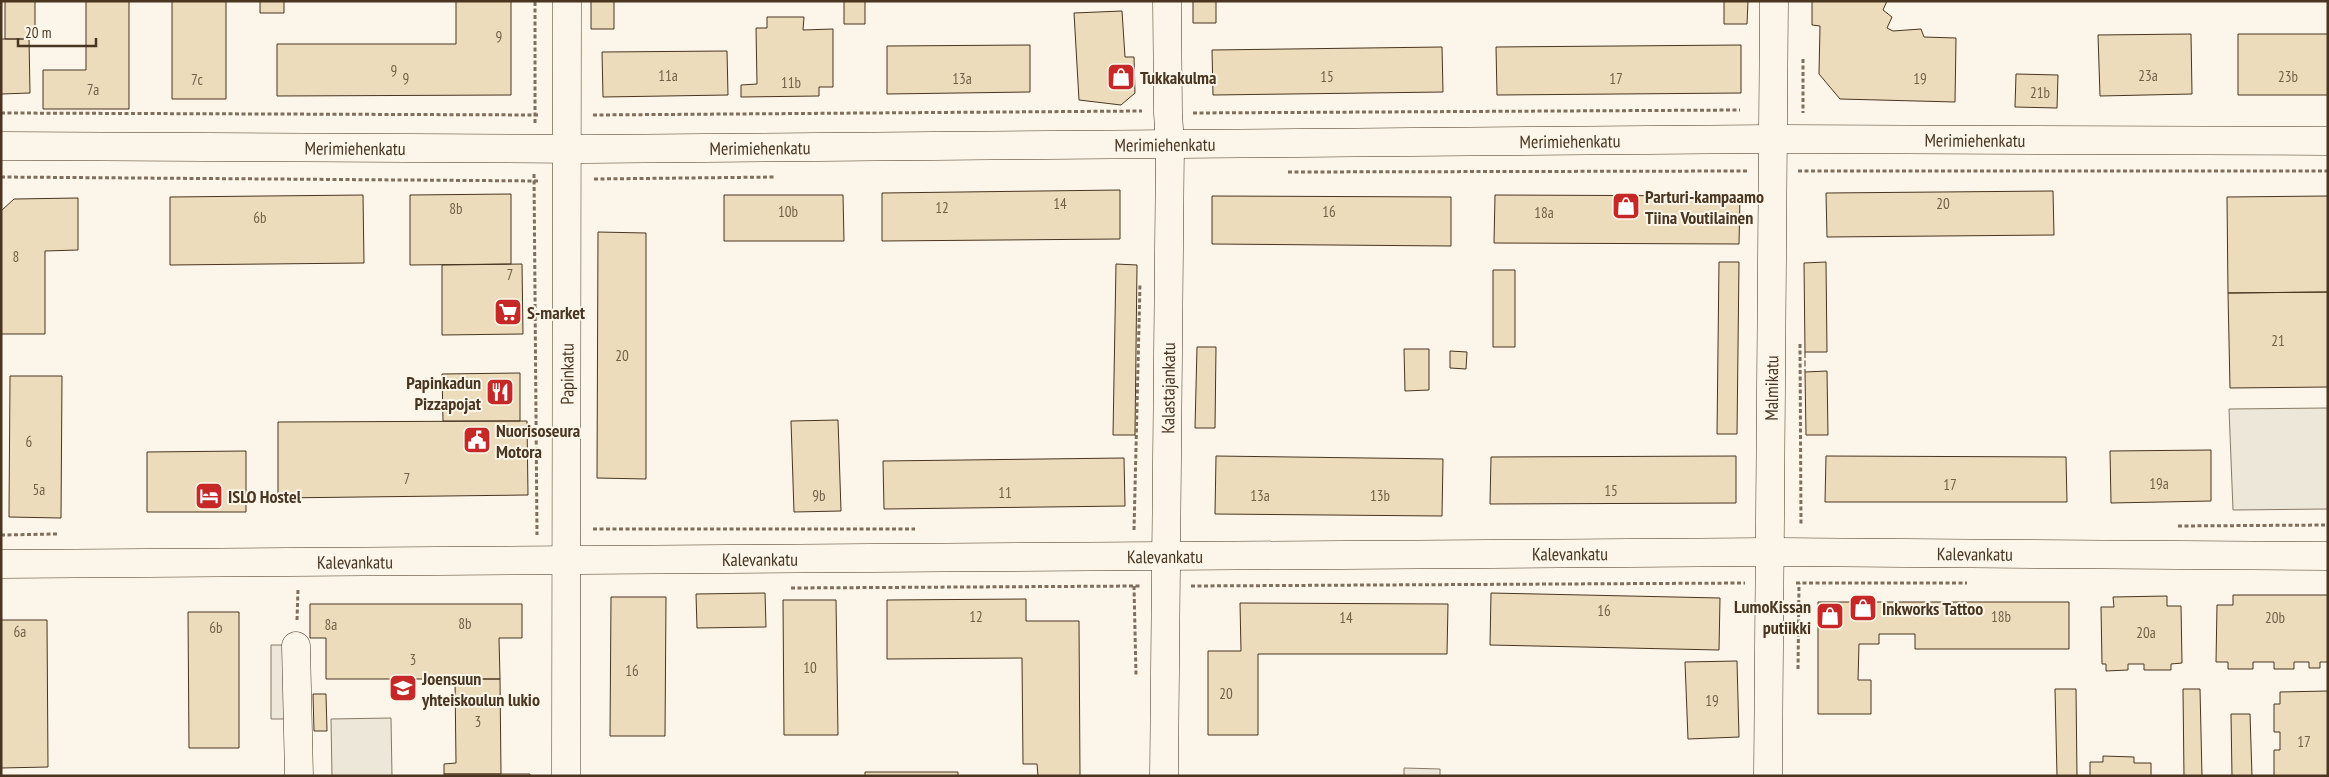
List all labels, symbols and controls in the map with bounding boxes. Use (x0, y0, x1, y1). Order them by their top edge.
scale bar (18, 15, 95, 47)
text: 20 m (25, 23, 51, 42)
house number: 9 (496, 27, 502, 46)
house number: 9 (391, 61, 397, 80)
shop icon: Tukkakulma (1106, 62, 1136, 92)
house number: 11a (658, 66, 678, 85)
place label: Tukkakulma (1140, 66, 1216, 89)
house number: 23a (2138, 66, 2158, 85)
house number: 15 (1320, 67, 1334, 86)
house number: 23b (2278, 67, 2298, 86)
house number: 9 (403, 69, 409, 88)
house number: 13a (952, 69, 972, 88)
house number: 17 (1609, 69, 1623, 88)
house number: 19 (1913, 69, 1927, 88)
house number: 7c (191, 70, 204, 89)
house number: 11b (781, 73, 801, 92)
house number: 7a (87, 80, 99, 99)
house number: 21b (2030, 83, 2050, 102)
street label: Merimiehenkatu (1924, 128, 2026, 151)
street label: Merimiehenkatu (1519, 129, 1621, 153)
street label: Merimiehenkatu (1114, 132, 1216, 156)
street label: Merimiehenkatu (304, 136, 406, 160)
street label: Merimiehenkatu (709, 136, 811, 159)
place label: Parturi-kampaamo Tiina Voutilainen (1645, 185, 1764, 229)
shop icon: Parturi-kampaamo Tiina Voutilainen (1611, 191, 1641, 221)
house number: 14 (1053, 194, 1067, 213)
house number: 20 (1936, 194, 1950, 213)
house number: 12 (935, 198, 949, 217)
house number: 8b (449, 199, 463, 218)
house number: 10b (778, 202, 798, 221)
house number: 16 (1322, 202, 1336, 221)
house number: 18a (1534, 203, 1554, 222)
house number: 6b (253, 208, 267, 227)
house number: 8 (13, 247, 19, 266)
house number: 7 (507, 265, 513, 284)
supermarket icon: S-market (493, 297, 523, 327)
place label: S-market (527, 301, 586, 324)
house number: 21 (2271, 331, 2285, 350)
street label: Kalastajankatu (1156, 342, 1180, 434)
street label: Papinkatu (555, 343, 578, 405)
house number: 20 (615, 346, 629, 365)
street label: Malmikatu (1759, 355, 1783, 421)
place label: Papinkadun Pizzapojat (406, 371, 482, 415)
restaurant icon: Papinkadun Pizzapojat (485, 377, 515, 407)
place label: Nuorisoseura Motora (496, 419, 580, 463)
public building icon: Nuorisoseura Motora (462, 425, 492, 455)
house number: 6 (26, 432, 33, 451)
house number: 7 (404, 469, 410, 488)
house number: 19a (2149, 474, 2169, 493)
house number: 17 (1943, 475, 1957, 494)
house number: 5a (33, 480, 45, 499)
hotel icon: ISLO Hostel (194, 481, 224, 511)
house number: 15 (1604, 481, 1618, 500)
house number: 11 (998, 483, 1012, 502)
place label: ISLO Hostel (228, 485, 302, 508)
house number: 9b (812, 486, 826, 505)
house number: 13a (1250, 486, 1270, 505)
house number: 13b (1370, 486, 1390, 505)
street label: Kalevankatu (1532, 542, 1608, 565)
street label: Kalevankatu (1937, 542, 2013, 565)
street label: Kalevankatu (1127, 544, 1203, 568)
street label: Kalevankatu (722, 547, 798, 571)
street label: Kalevankatu (317, 550, 393, 573)
shop icon: Inkworks Tattoo (1848, 593, 1878, 623)
place label: LumoKissan putiikki (1734, 595, 1811, 639)
place label: Inkworks Tattoo (1882, 597, 1983, 620)
house number: 16 (1597, 601, 1611, 620)
shop icon: LumoKissan putiikki (1815, 601, 1845, 631)
house number: 12 (969, 607, 983, 626)
house number: 18b (1991, 607, 2011, 626)
house number: 14 (1339, 608, 1353, 627)
house number: 20b (2265, 608, 2285, 627)
house number: 8b (458, 614, 472, 633)
house number: 8a (325, 615, 337, 634)
house number: 6b (209, 618, 223, 637)
house number: 6a (14, 622, 26, 641)
house number: 20a (2136, 623, 2156, 642)
house number: 3 (410, 650, 416, 669)
house number: 10 (803, 658, 817, 677)
house number: 16 (625, 661, 639, 680)
place label: Joensuun yhteiskoulun lukio (421, 667, 540, 711)
school or university icon: Joensuun yhteiskoulun lukio (388, 673, 418, 703)
house number: 20 (1219, 684, 1233, 703)
house number: 19 (1705, 691, 1719, 710)
house number: 3 (475, 712, 481, 731)
house number: 17 (2297, 732, 2311, 751)

